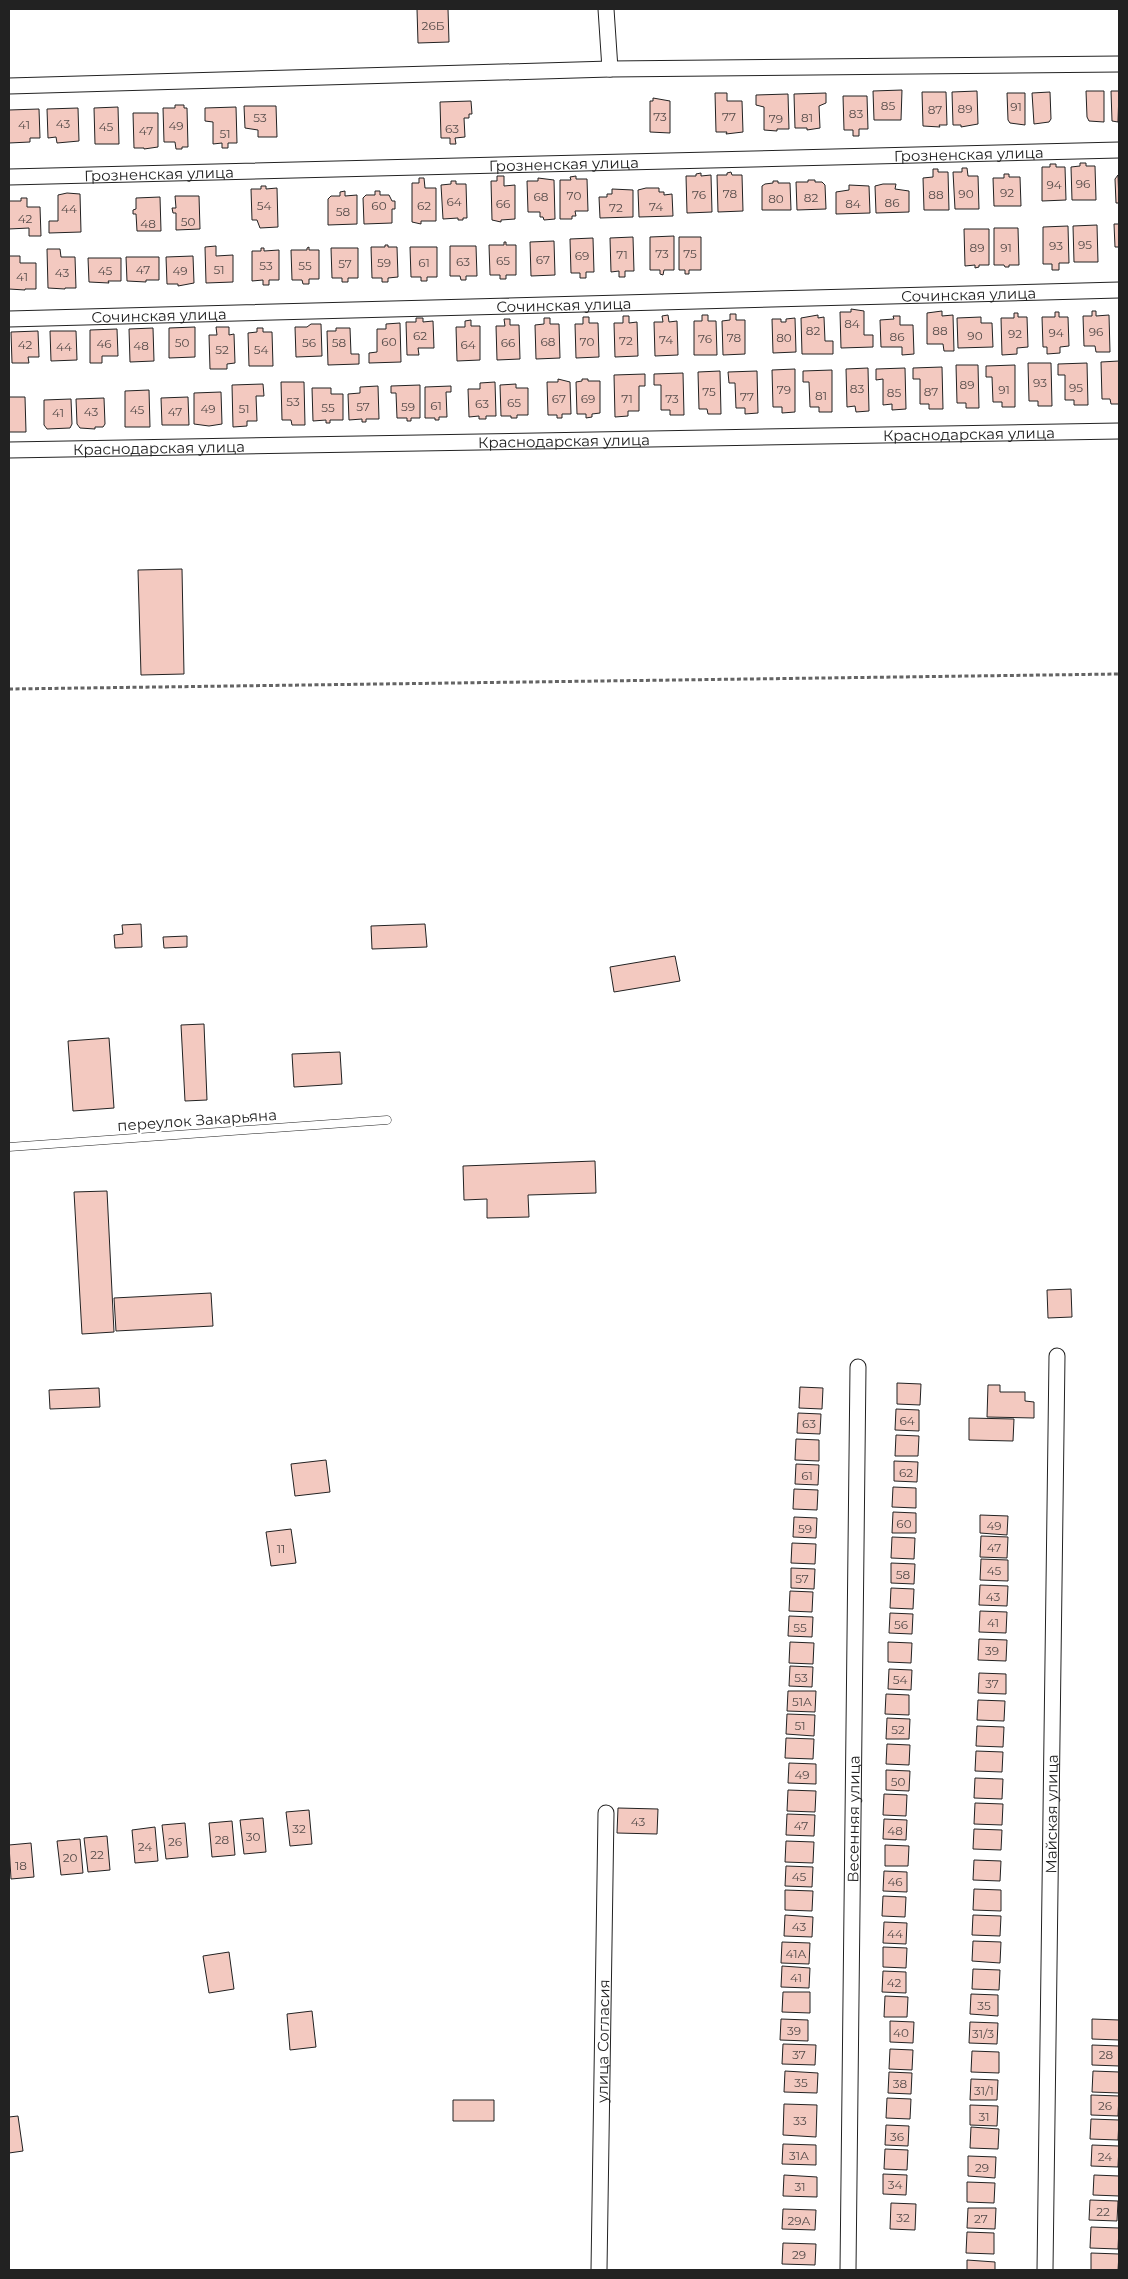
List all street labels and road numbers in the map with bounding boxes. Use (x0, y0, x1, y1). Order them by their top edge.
street label: Грозненская улица (894, 142, 1044, 165)
street label: Грозненская улица (489, 152, 639, 175)
street label: Грозненская улица (84, 162, 234, 185)
street label: Сочинская улица (901, 283, 1036, 305)
street label: Сочинская улица (496, 293, 632, 316)
street label: Сочинская улица (91, 304, 227, 326)
street label: Краснодарская улица (883, 423, 1055, 445)
street label: Краснодарская улица (478, 430, 650, 451)
street label: Краснодарская улица (73, 436, 245, 458)
street label: переулок Закарьяна (117, 1105, 277, 1135)
street label: Майская улица (1041, 1754, 1061, 1874)
street label: Весенняя улица (843, 1755, 863, 1883)
street label: улица Согласия (592, 1979, 613, 2104)

